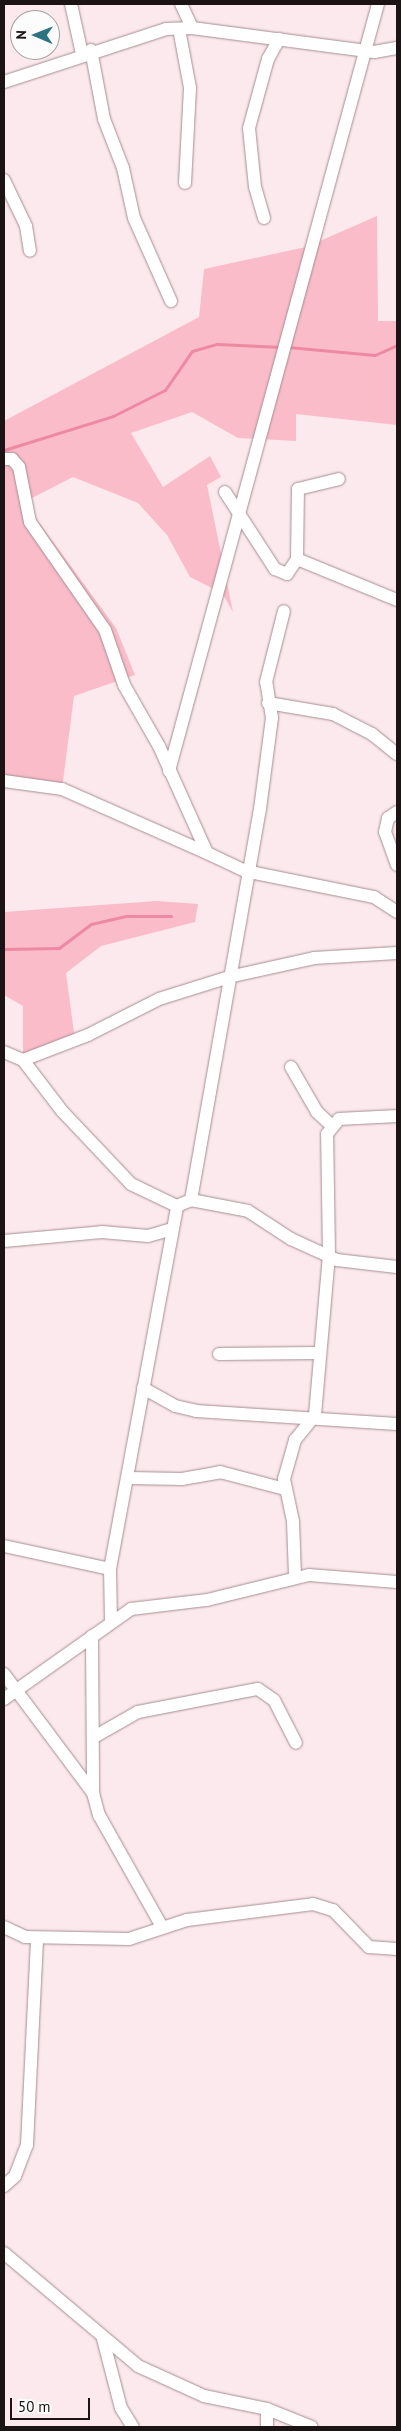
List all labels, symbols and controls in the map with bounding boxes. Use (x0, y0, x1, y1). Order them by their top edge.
north arrow (10, 10, 60, 60)
text: N (12, 30, 30, 40)
scale bar (12, 2388, 92, 2420)
text: 50 m (18, 2397, 51, 2416)

